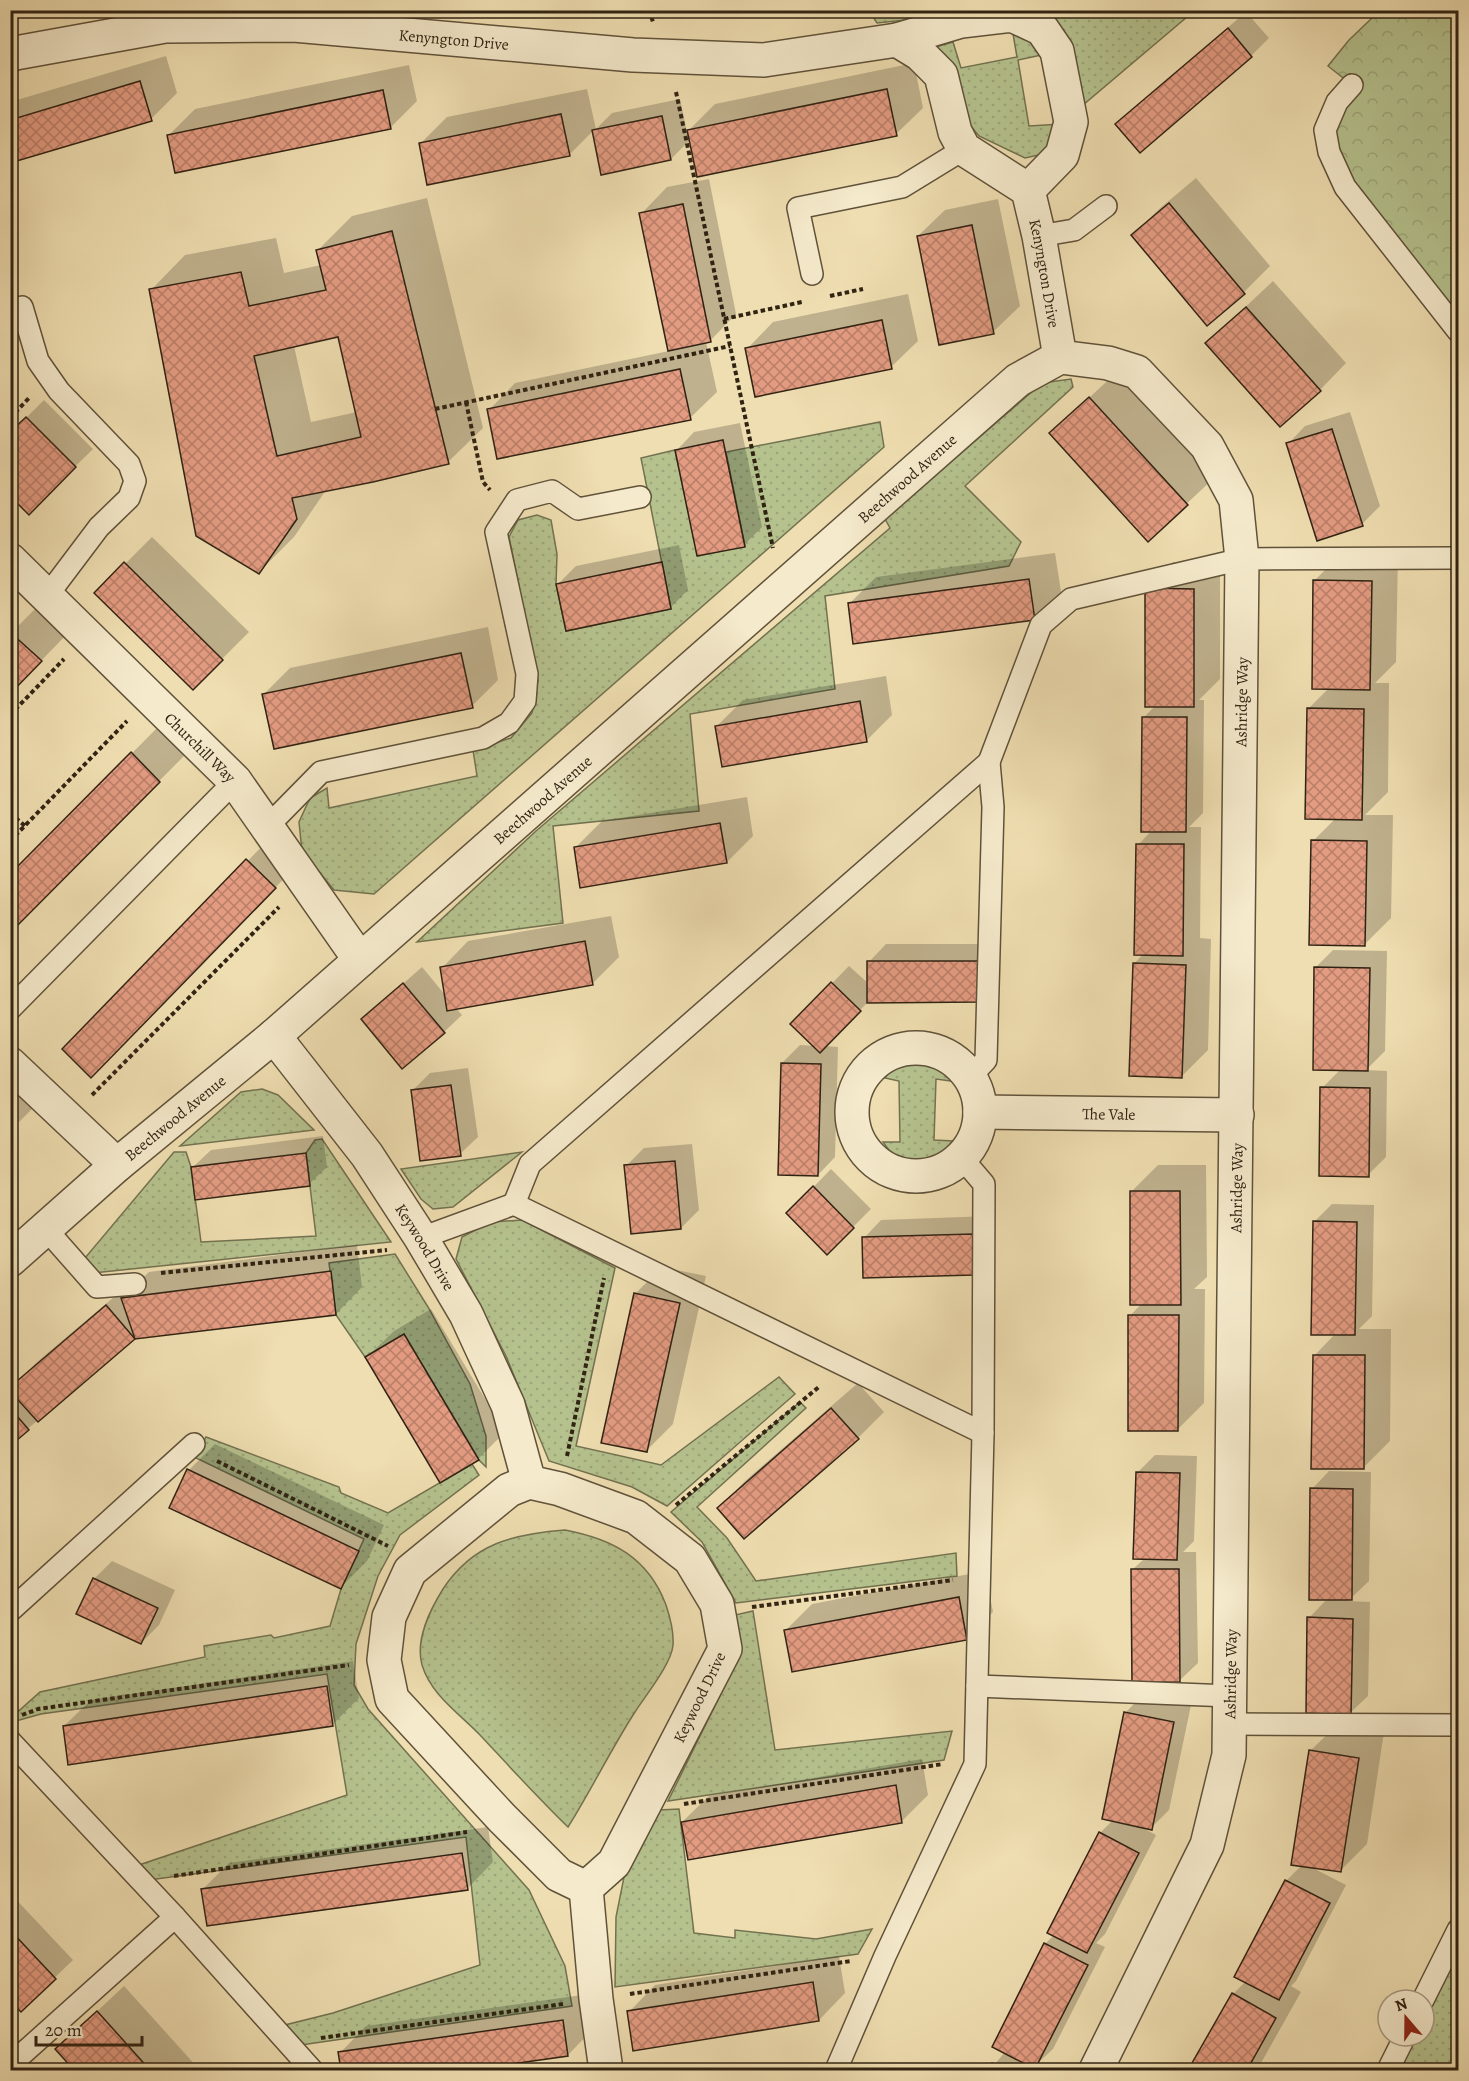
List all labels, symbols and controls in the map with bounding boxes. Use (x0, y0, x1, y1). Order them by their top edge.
street label: Kenyngton Drive (398, 24, 510, 56)
street label: Kenyngton Drive (1023, 217, 1065, 330)
street label: Beechwood Avenue (853, 429, 962, 528)
street label: Ashridge Way (1230, 656, 1254, 748)
street label: Churchill Way (159, 708, 241, 788)
street label: Beechwood Avenue (489, 751, 597, 850)
street label: Beechwood Avenue (120, 1070, 231, 1166)
street label: The Vale (1082, 1103, 1136, 1126)
street label: Ashridge Way (1225, 1142, 1249, 1234)
street label: Keywood Drive (389, 1200, 460, 1295)
street label: Ashridge Way (1219, 1628, 1243, 1720)
street label: Keywood Drive (668, 1648, 731, 1747)
north arrow (1376, 1988, 1436, 2048)
text: N (1392, 1992, 1411, 2017)
scale bar (36, 2009, 142, 2047)
text: 20 m (45, 2018, 82, 2042)

